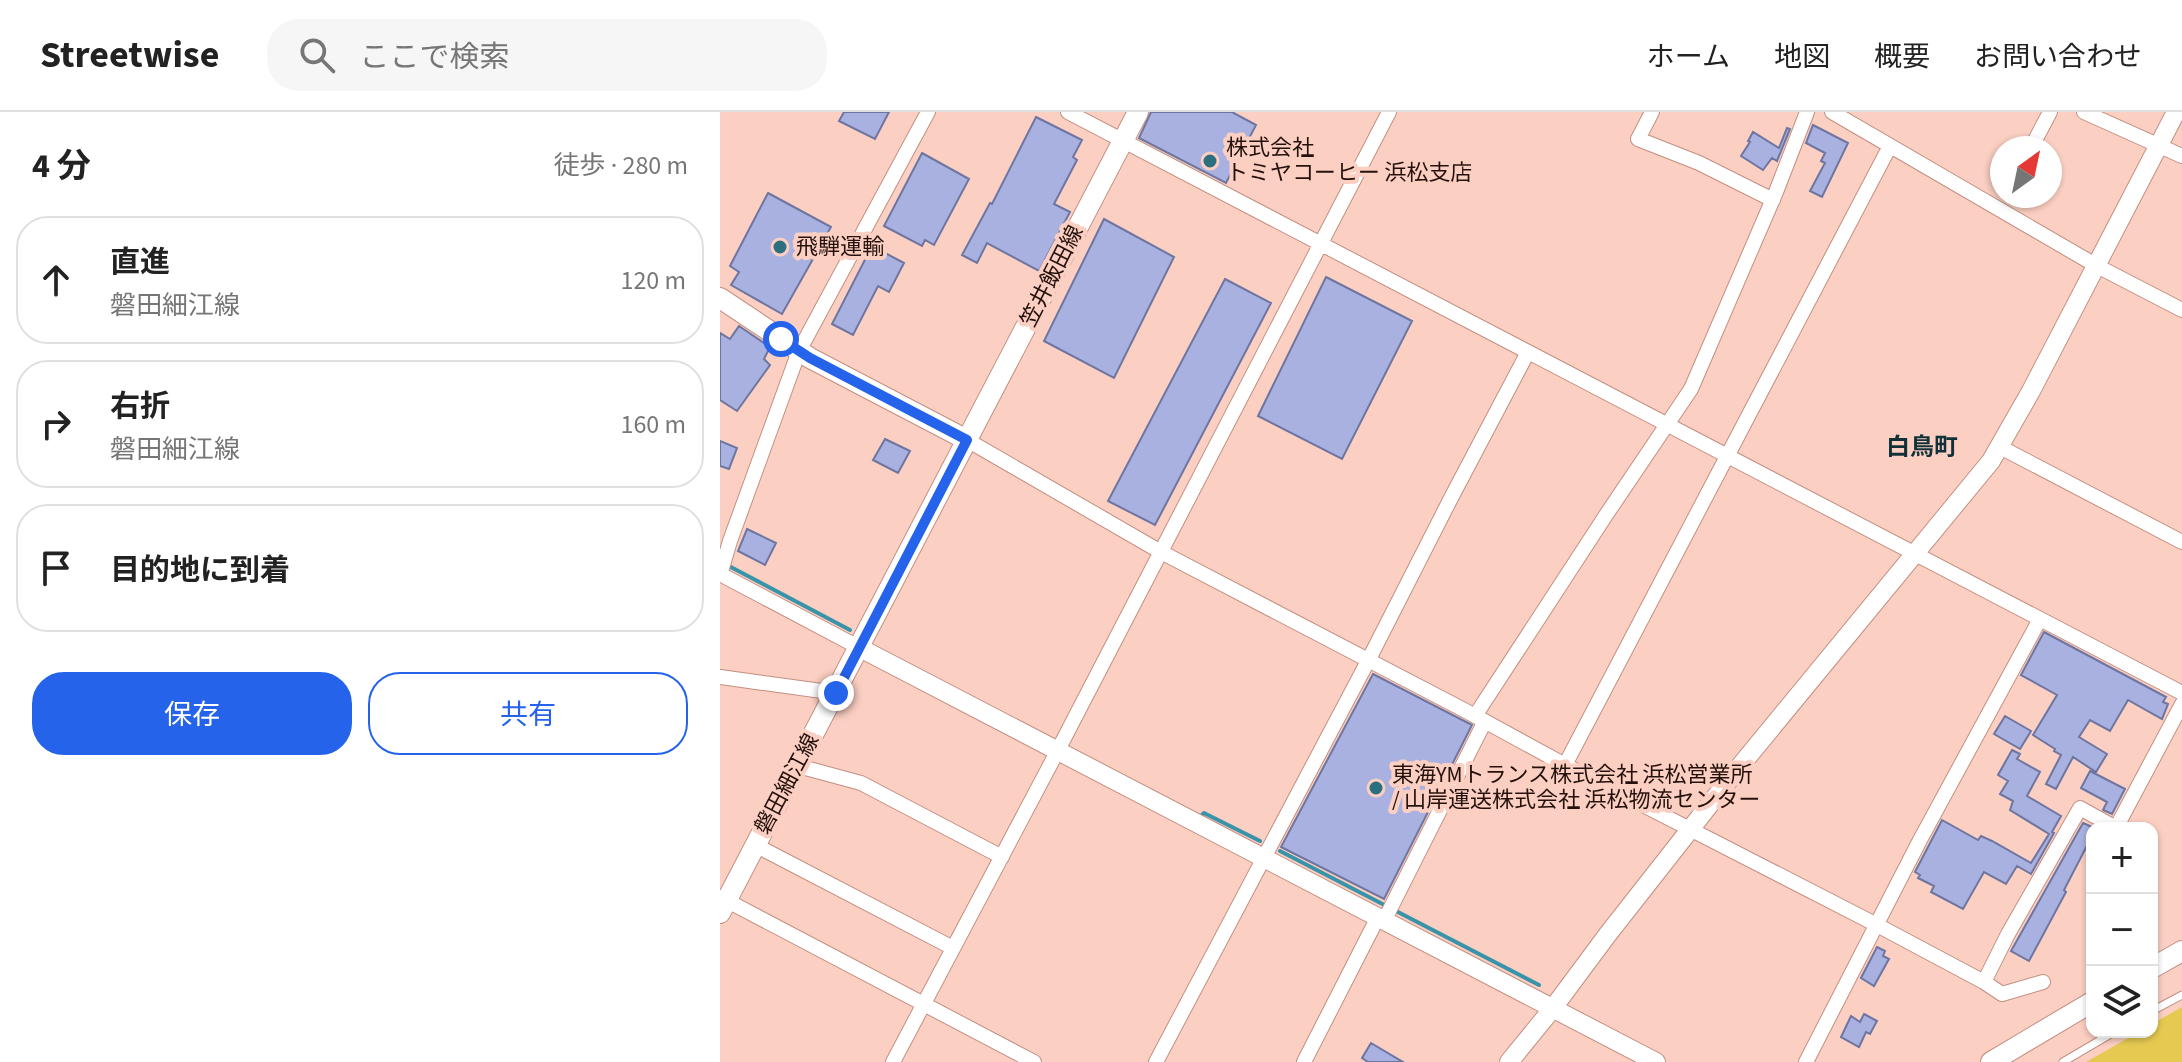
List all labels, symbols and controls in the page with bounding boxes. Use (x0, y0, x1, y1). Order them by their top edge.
search box (267, 19, 827, 91)
text: Streetwise (40, 28, 219, 82)
icon: search (295, 33, 339, 77)
text: ここで検索 (359, 36, 509, 79)
text: ホーム (1647, 37, 1730, 77)
text: 地図 (1774, 37, 1830, 77)
text: 概要 (1874, 37, 1930, 77)
text: お問い合わせ (1974, 37, 2142, 77)
place label: 株式会社 トミヤコーヒー 浜松支店 (1226, 132, 1472, 189)
north arrow (1990, 136, 2062, 208)
text: 4 分 (32, 142, 91, 191)
text: 徒歩 · 280 m (554, 147, 688, 184)
marker: 株式会社 トミヤコーヒー 浜松支店 (1201, 152, 1219, 170)
street label: 笠井飯田線 (1013, 220, 1091, 332)
place label: 飛騨運輸 (796, 231, 884, 263)
marker: 飛騨運輸 (771, 238, 789, 256)
text: 直進 (110, 241, 170, 284)
icon: ahead (34, 258, 78, 302)
text: 120 m (620, 262, 686, 299)
text: 磐田細江線 (110, 287, 240, 324)
route start (763, 321, 799, 357)
text: 右折 (110, 385, 170, 428)
icon: right (34, 402, 78, 446)
text: 160 m (620, 406, 686, 443)
district label: 白鳥町 (1886, 430, 1958, 465)
text: 磐田細江線 (110, 431, 240, 468)
icon: arrive (34, 546, 78, 590)
text: 目的地に到着 (110, 549, 290, 592)
button: 保存 (32, 672, 352, 755)
button: 共有 (368, 672, 688, 755)
route end (818, 675, 854, 711)
street label: 磐田細江線 (747, 728, 827, 840)
place label: 東海YMトランス株式会社 浜松営業所 / 山岸運送株式会社 浜松物流センター (1392, 759, 1761, 816)
marker: 東海YMトランス株式会社 浜松営業所 / 山岸運送株式会社 浜松物流センター (1367, 779, 1385, 797)
map controls (2086, 822, 2158, 1038)
button: + (2086, 822, 2158, 894)
button: − (2086, 894, 2158, 966)
button: layers (2086, 966, 2158, 1038)

